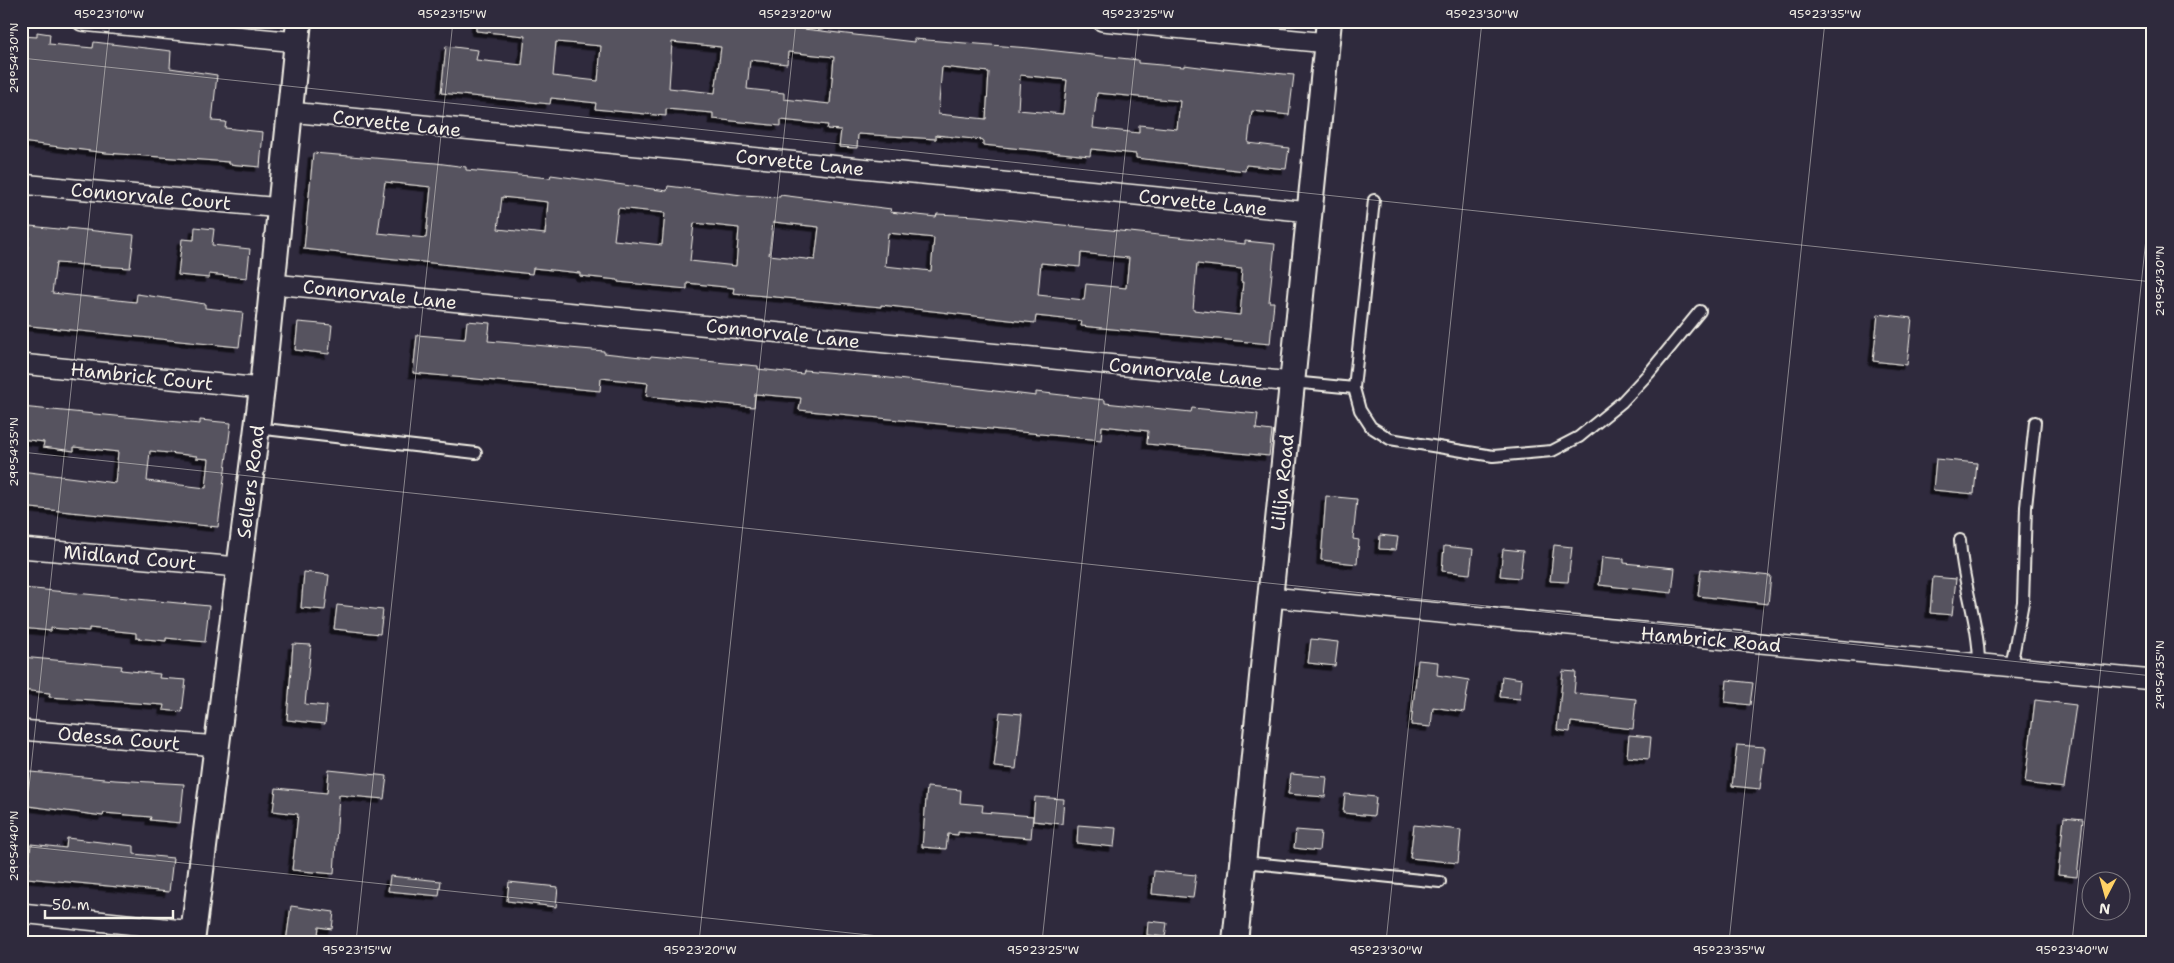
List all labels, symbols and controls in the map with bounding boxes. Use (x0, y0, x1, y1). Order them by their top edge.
text: 95°23'10"W (74, 6, 144, 22)
text: 95°23'15"W (417, 6, 487, 22)
text: 95°23'20"W (758, 6, 832, 22)
text: 95°23'25"W (1102, 6, 1174, 22)
text: 95°23'30"W (1445, 6, 1519, 22)
text: 95°23'35"W (1789, 6, 1861, 22)
text: 29°54'30"N (6, 23, 22, 93)
street label: Corvette Lane (331, 104, 462, 143)
street label: Corvette Lane (734, 143, 865, 182)
street label: Connorvale Court (70, 177, 232, 216)
street label: Corvette Lane (1137, 183, 1268, 222)
text: 29°54'30"N (2152, 246, 2168, 316)
street label: Connorvale Lane (302, 274, 458, 315)
street label: Connorvale Lane (705, 313, 861, 354)
street label: Connorvale Lane (1108, 352, 1264, 393)
street label: Hambrick Court (69, 357, 214, 396)
text: 29°54'35"N (6, 417, 22, 487)
street label: Sellers Road (231, 423, 270, 540)
street label: Lillja Road (1265, 433, 1300, 532)
street label: Midland Court (63, 539, 197, 576)
street label: Hambrick Road (1640, 621, 1782, 658)
text: 29°54'35"N (2152, 640, 2168, 710)
street label: Odessa Court (57, 721, 181, 756)
text: 29°54'40"N (6, 811, 22, 881)
north arrow (2082, 870, 2132, 920)
scale bar (45, 888, 172, 920)
text: 50 m (52, 895, 90, 915)
text: N (2098, 899, 2111, 918)
text: 95°23'15"W (322, 942, 392, 958)
text: 95°23'20"W (663, 942, 737, 958)
text: 95°23'25"W (1007, 942, 1079, 958)
text: 95°23'30"W (1349, 942, 1423, 958)
text: 95°23'35"W (1693, 942, 1765, 958)
text: 95°23'40"W (2035, 942, 2109, 958)

